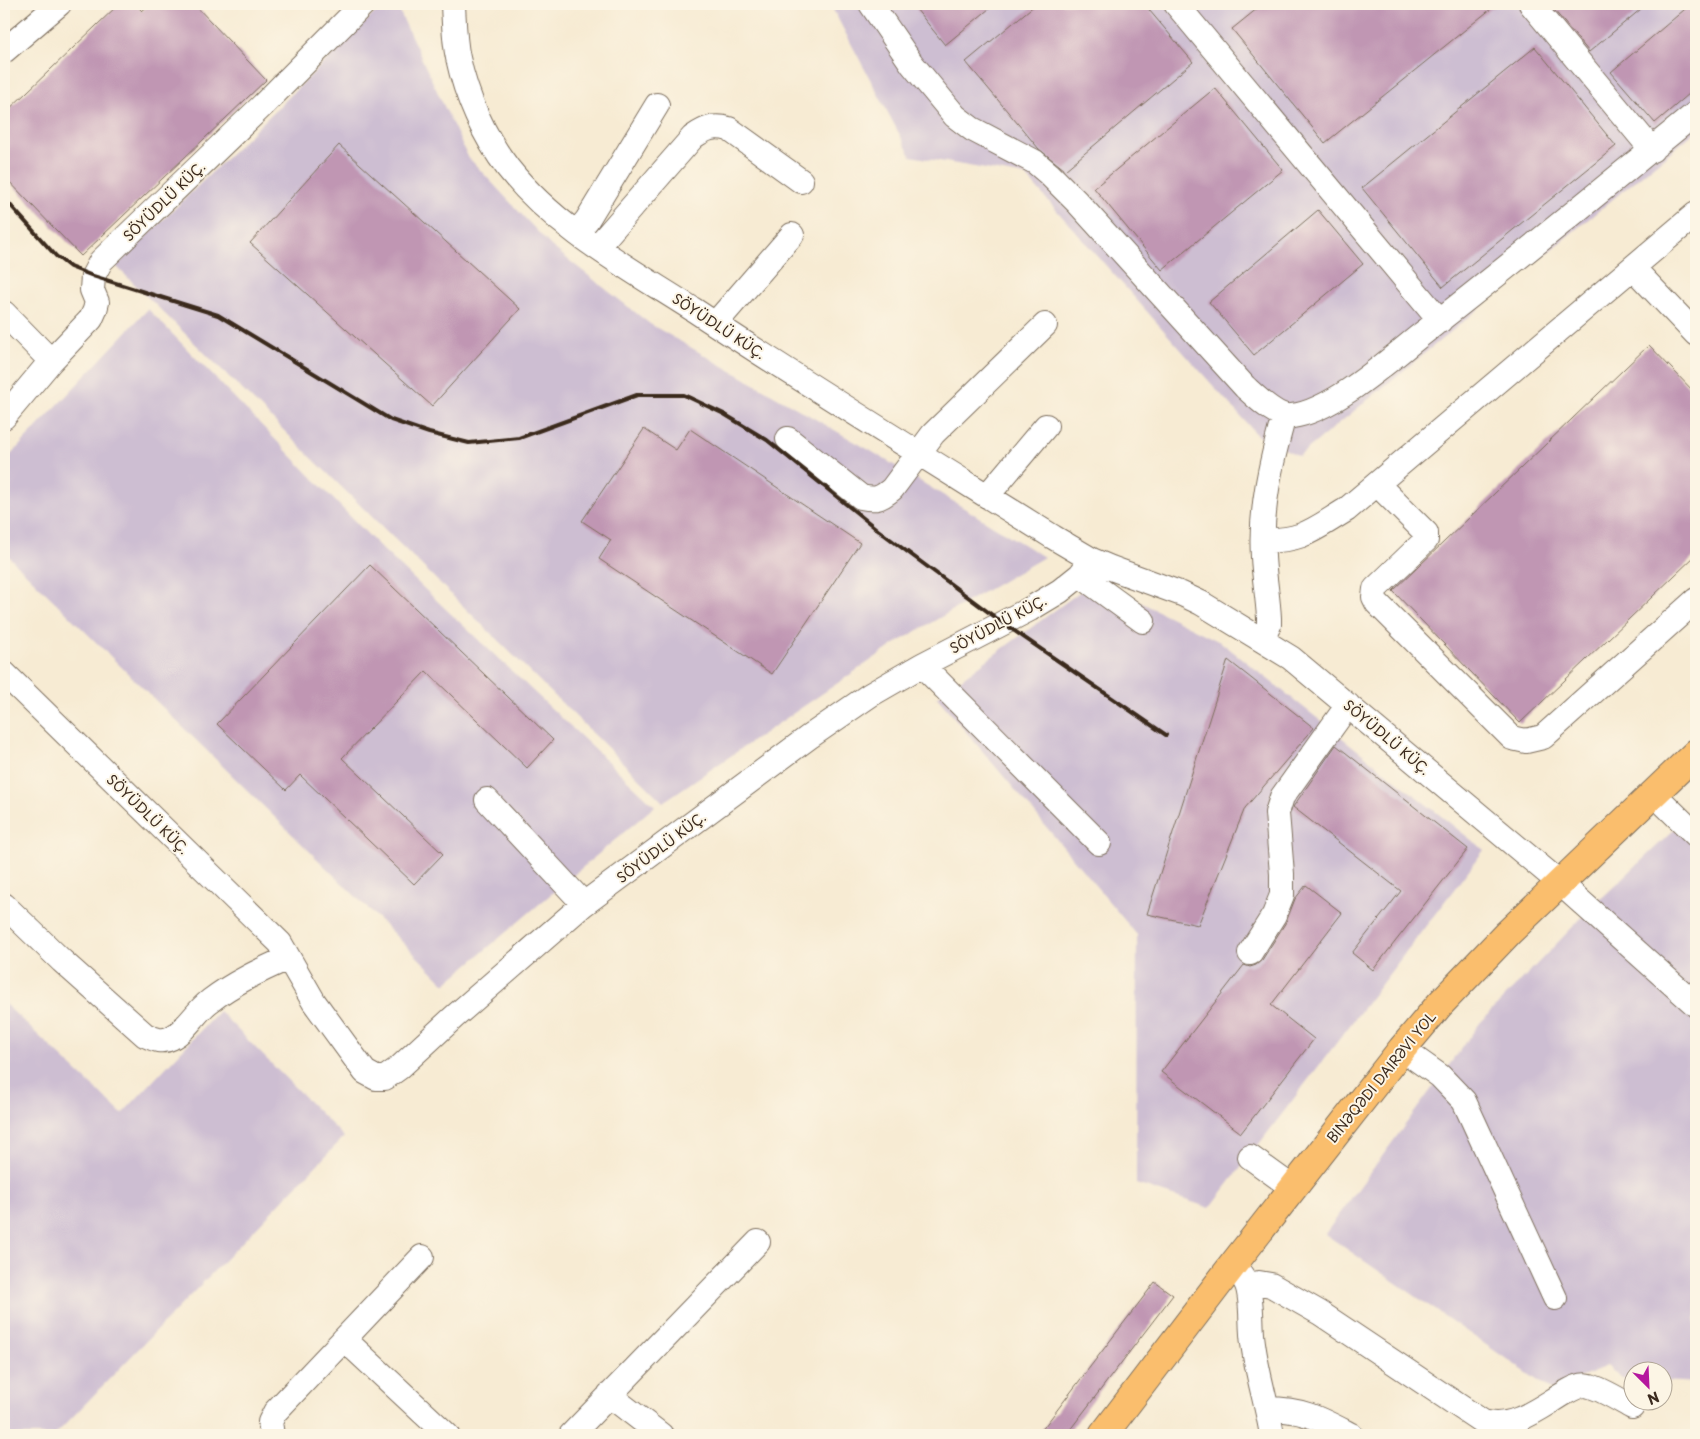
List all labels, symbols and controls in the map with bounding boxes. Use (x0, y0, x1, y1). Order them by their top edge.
street label: SÖYÜDLÜ KÜÇ. (118, 156, 210, 246)
street label: SÖYÜDLÜ KÜÇ. (668, 288, 770, 364)
street label: SÖYÜDLÜ KÜÇ. (946, 590, 1050, 658)
street label: SÖYÜDLÜ KÜÇ. (1339, 694, 1435, 780)
street label: SÖYÜDLÜ KÜÇ. (102, 769, 194, 859)
street label: SÖYÜDLÜ KÜÇ. (612, 806, 710, 888)
street label: BINƏQƏDI DAIRƏVI YOL (1321, 1007, 1441, 1147)
north arrow (1622, 1362, 1672, 1412)
text: N (1644, 1386, 1663, 1410)

